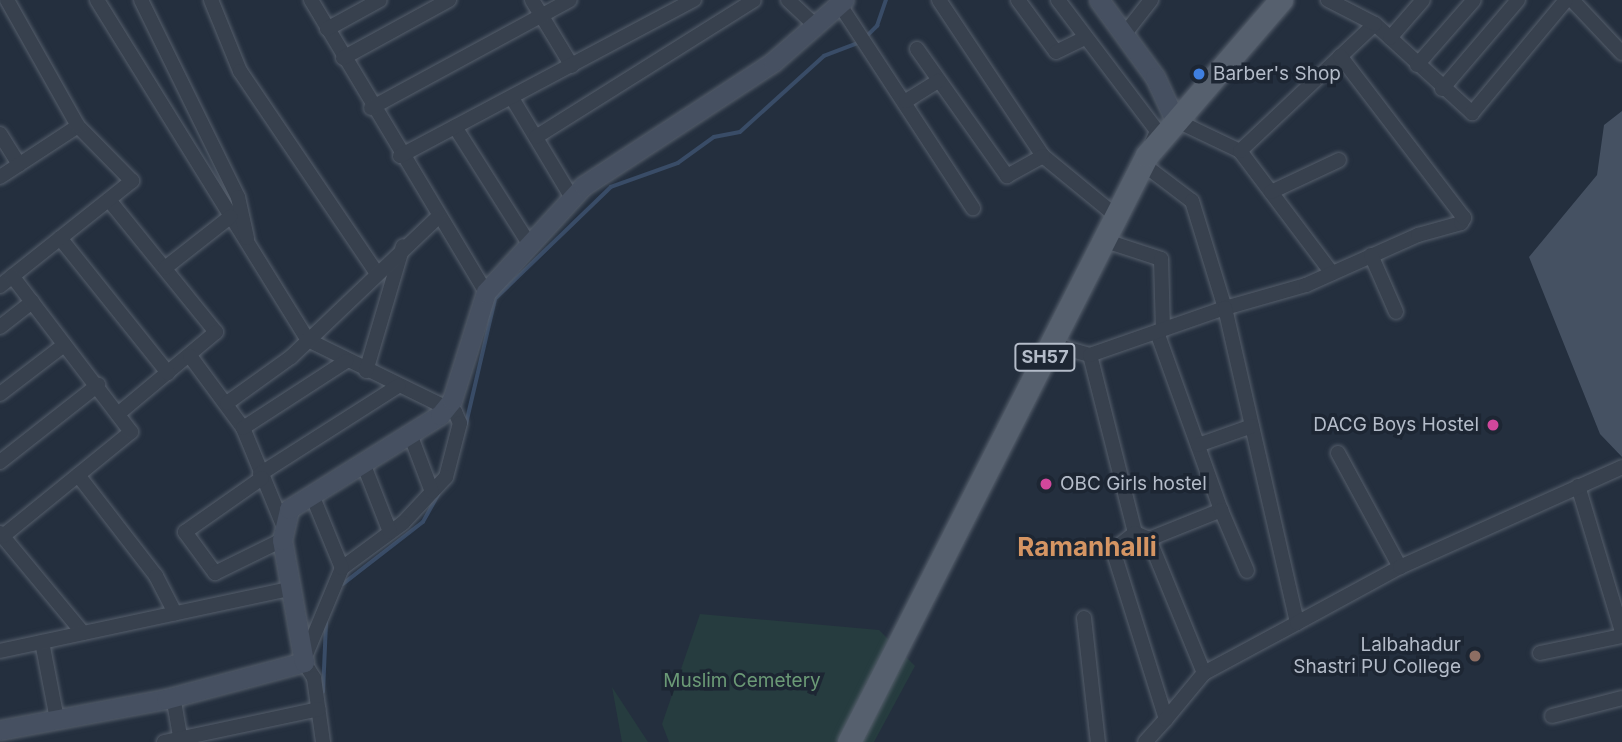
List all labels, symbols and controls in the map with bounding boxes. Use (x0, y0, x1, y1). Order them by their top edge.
place label: Barber's Shop (1213, 63, 1341, 85)
marker: Barber's Shop (1191, 66, 1207, 82)
road number: SH57 (1014, 342, 1076, 372)
place label: DACG Boys Hostel (1313, 414, 1479, 436)
marker: DACG Boys Hostel (1485, 417, 1501, 433)
place label: OBC Girls hostel (1060, 473, 1207, 495)
marker: OBC Girls hostel (1038, 476, 1054, 492)
district label: Ramanhalli (1017, 531, 1157, 563)
place label: Lalbahadur Shastri PU College (1293, 634, 1461, 678)
marker: Lalbahadur Shastri PU College (1467, 648, 1483, 664)
park label: Muslim Cemetery (663, 670, 821, 692)

